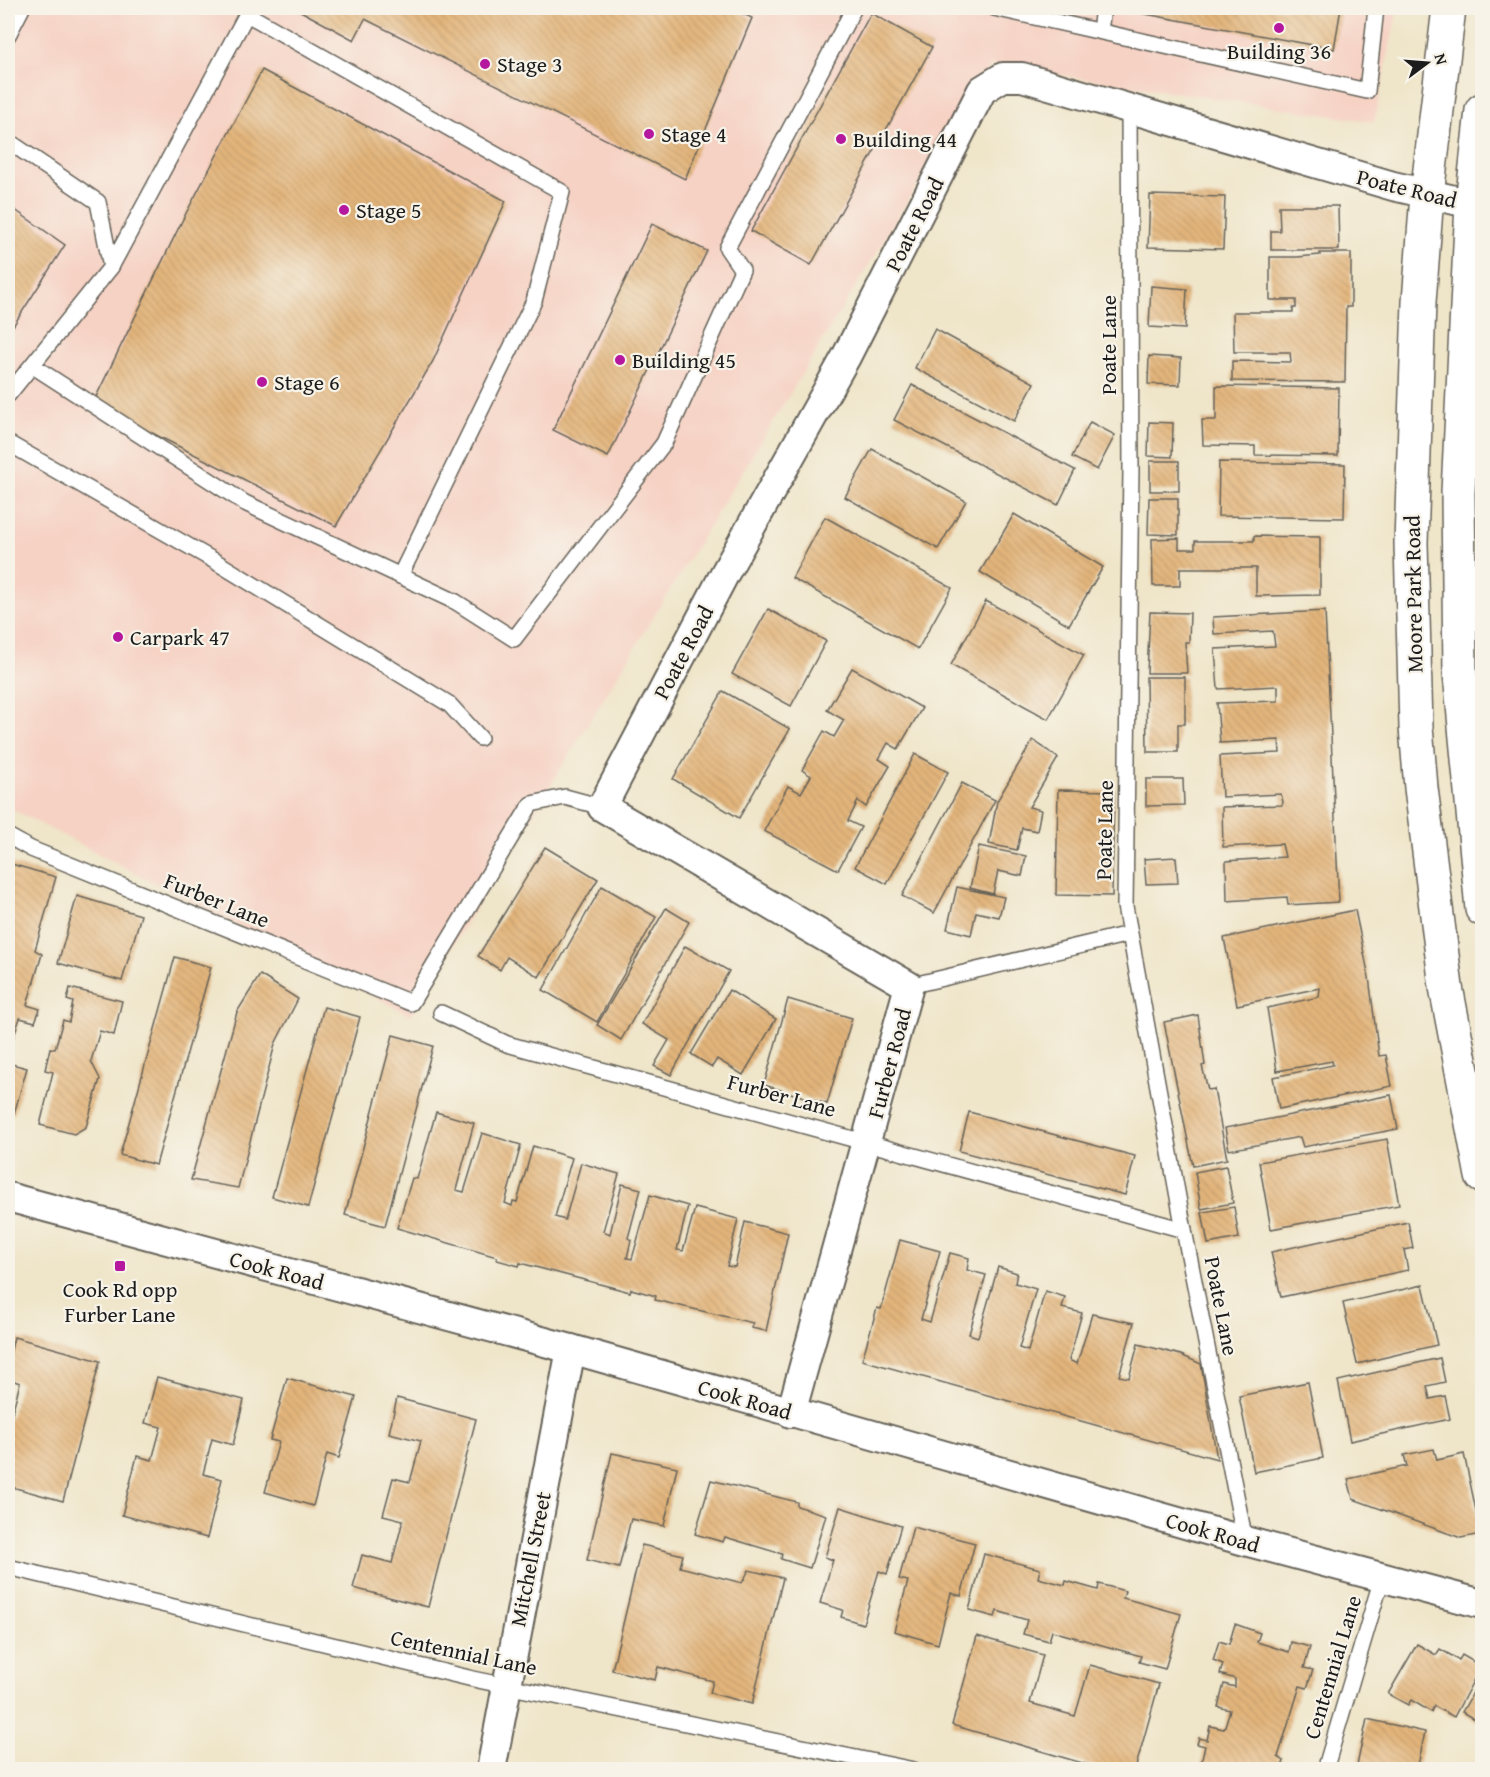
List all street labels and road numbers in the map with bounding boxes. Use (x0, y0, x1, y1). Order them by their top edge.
street label: Poate Road (1353, 160, 1461, 216)
street label: Poate Road (876, 171, 952, 277)
street label: Poate Lane (1092, 295, 1124, 395)
street label: Moore Park Road (1396, 515, 1430, 673)
street label: Poate Road (645, 599, 721, 705)
street label: Poate Lane (1087, 780, 1121, 880)
street label: Furber Lane (159, 864, 275, 936)
street label: Furber Road (859, 1004, 919, 1122)
street label: Furber Lane (724, 1065, 840, 1125)
street label: Cook Road (226, 1242, 328, 1298)
street label: Poate Lane (1197, 1254, 1247, 1358)
street label: Cook Road (694, 1370, 796, 1428)
street label: Mitchell Street (501, 1489, 559, 1629)
street label: Cook Road (1162, 1503, 1264, 1561)
street label: Centennial Lane (1295, 1591, 1369, 1743)
street label: Centennial Lane (388, 1621, 540, 1683)

